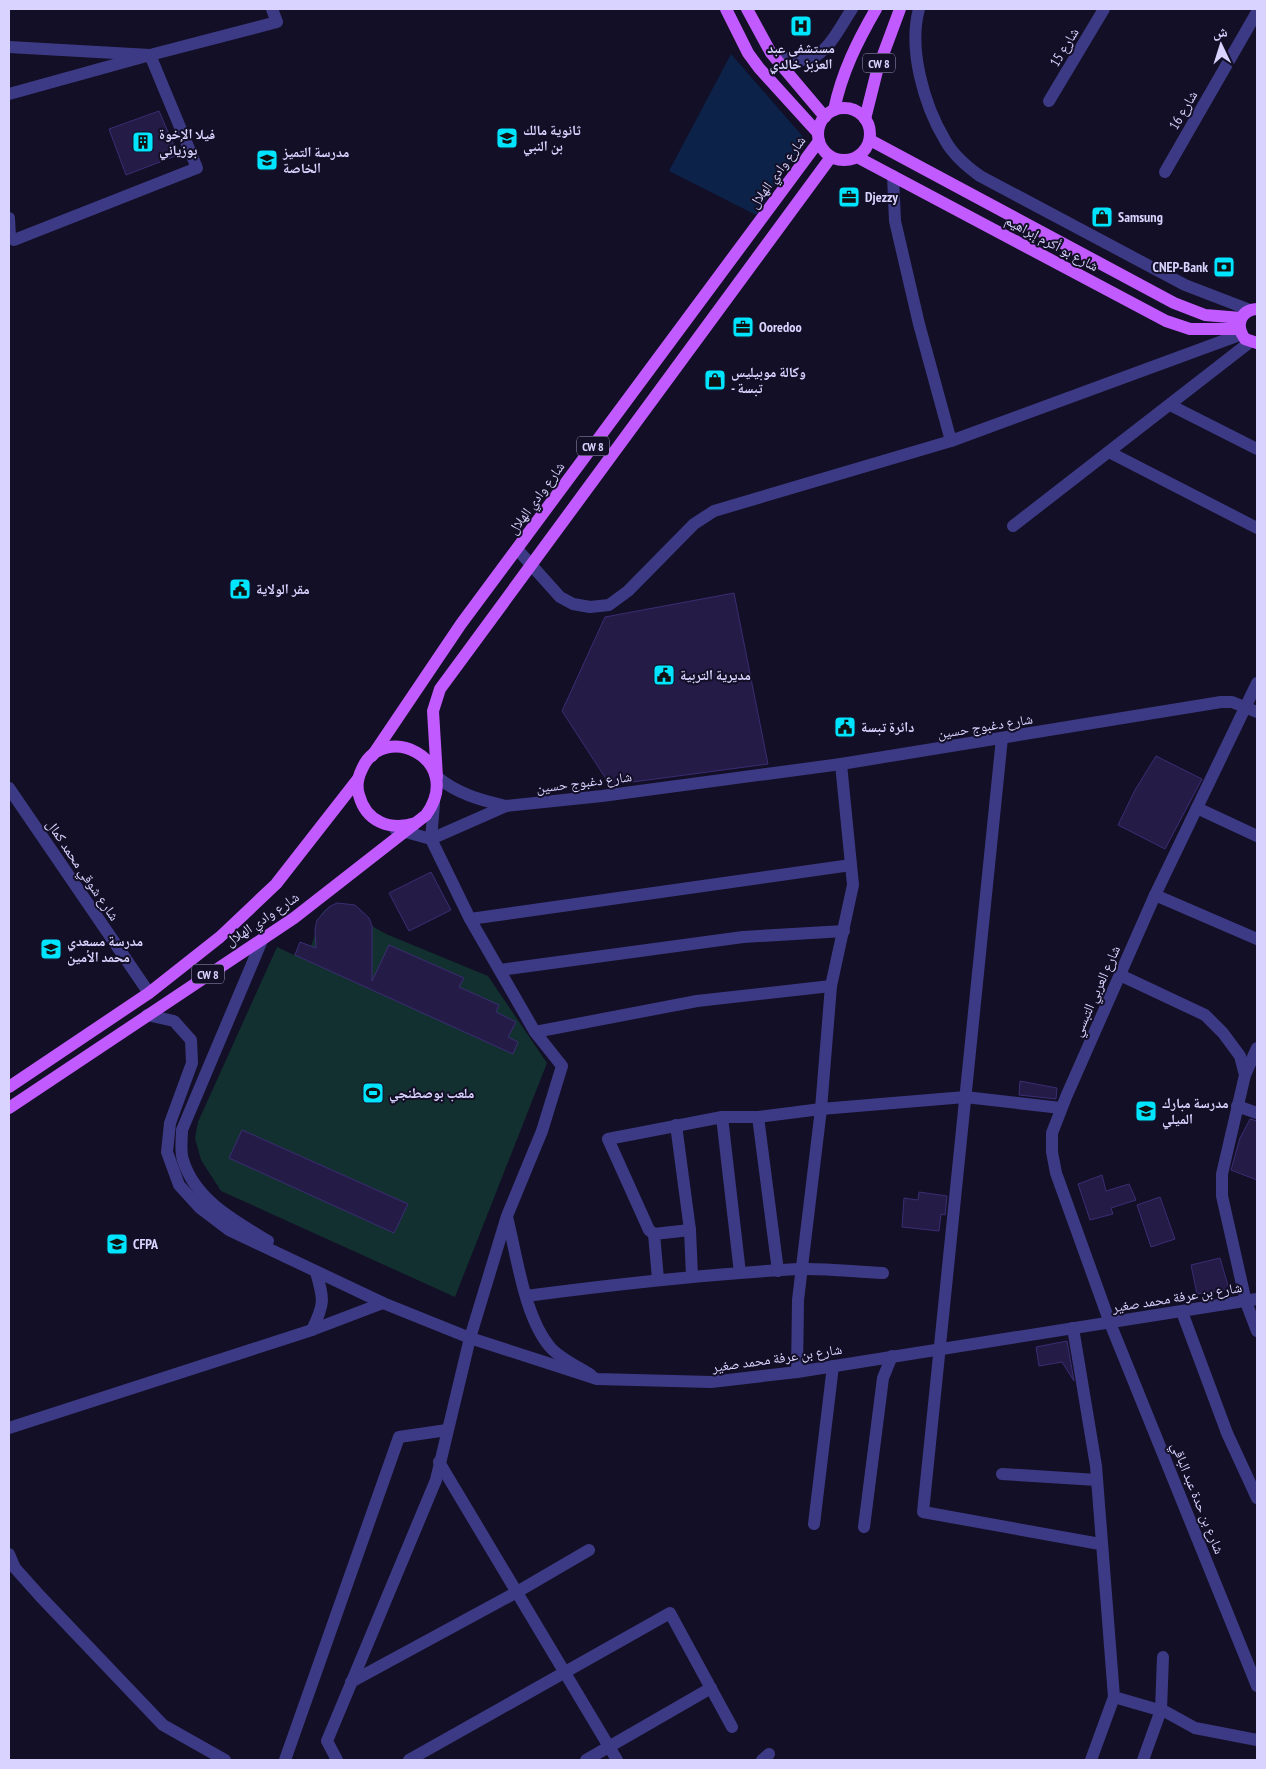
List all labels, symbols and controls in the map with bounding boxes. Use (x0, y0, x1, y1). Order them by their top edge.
hospital icon: مستشفى عبد العزبز خالدي (789, 14, 813, 38)
north arrow (1196, 20, 1246, 70)
text: ش (1212, 23, 1228, 42)
street label: شارع 15 (1045, 24, 1083, 70)
place label: مستشفى عبد العزبز خالدي (767, 39, 835, 75)
road number: CW 8 (863, 54, 895, 72)
street label: شارع 16 (1165, 87, 1202, 133)
place label: ثانوية مالك بن النبي (523, 121, 581, 157)
place label: فيلا الإخوة بوزياني (159, 125, 215, 161)
school or university icon: ثانوية مالك بن النبي (495, 126, 519, 150)
building icon: فيلا الإخوة بوزياني (131, 130, 155, 154)
street label: شارع وادي الهلال (745, 132, 811, 213)
place label: مدرسة التميز الخاصة (282, 143, 349, 177)
school or university icon: مدرسة التميز الخاصة (255, 148, 279, 172)
office icon: Djezzy (837, 185, 861, 209)
place label: Djezzy (865, 188, 898, 206)
shop icon: Samsung (1090, 205, 1114, 229)
place label: Samsung (1118, 208, 1163, 226)
street label: شارع بو أكرم إبراهيم (1002, 211, 1102, 276)
bank icon: CNEP-Bank (1212, 255, 1236, 279)
place label: CNEP-Bank (1153, 258, 1208, 276)
office icon: Ooredoo (731, 315, 755, 339)
place label: Ooredoo (759, 318, 802, 336)
place label: وكالة موبيليس - تبسة (731, 363, 806, 397)
shop icon: وكالة موبيليس - تبسة (703, 368, 727, 392)
road number: CW 8 (577, 436, 609, 456)
street label: شارع وادي الهلال (504, 458, 570, 539)
public building icon: مقر الولاية (228, 577, 252, 601)
place label: مقر الولاية (256, 580, 310, 598)
public building icon: مديرية التربية (652, 663, 676, 687)
place label: مديرية التربية (680, 666, 751, 684)
street label: شارع دغبوج حسين (936, 710, 1034, 743)
public building icon: دائرة تبسة (833, 715, 857, 739)
place label: دائرة تبسة (861, 718, 914, 736)
street label: شارع دغبوج حسين (535, 767, 633, 798)
street label: شارع شوقي محمد كمال (40, 816, 124, 926)
street label: شارع وادي الهلال (222, 888, 304, 952)
place label: مدرسة مسعدي محمد الأمين (67, 932, 143, 966)
school or university icon: مدرسة مسعدي محمد الأمين (39, 937, 63, 961)
street label: شارع العربي التبسي (1068, 943, 1127, 1041)
road number: CW 8 (192, 964, 224, 984)
sports icon: ملعب بوصطنجي (361, 1081, 385, 1105)
place label: ملعب بوصطنجي (389, 1084, 474, 1104)
place label: مدرسة مبارك الميلي (1162, 1094, 1229, 1130)
school or university icon: مدرسة مبارك الميلي (1134, 1099, 1158, 1123)
school or university icon: CFPA (105, 1232, 129, 1256)
place label: CFPA (133, 1235, 159, 1253)
street label: شارع بن عرفة محمد صغير (1110, 1278, 1243, 1317)
street label: شارع بن عرفة محمد صغير (710, 1340, 843, 1377)
street label: شارع بن حدة عبد الباقي (1165, 1439, 1229, 1557)

